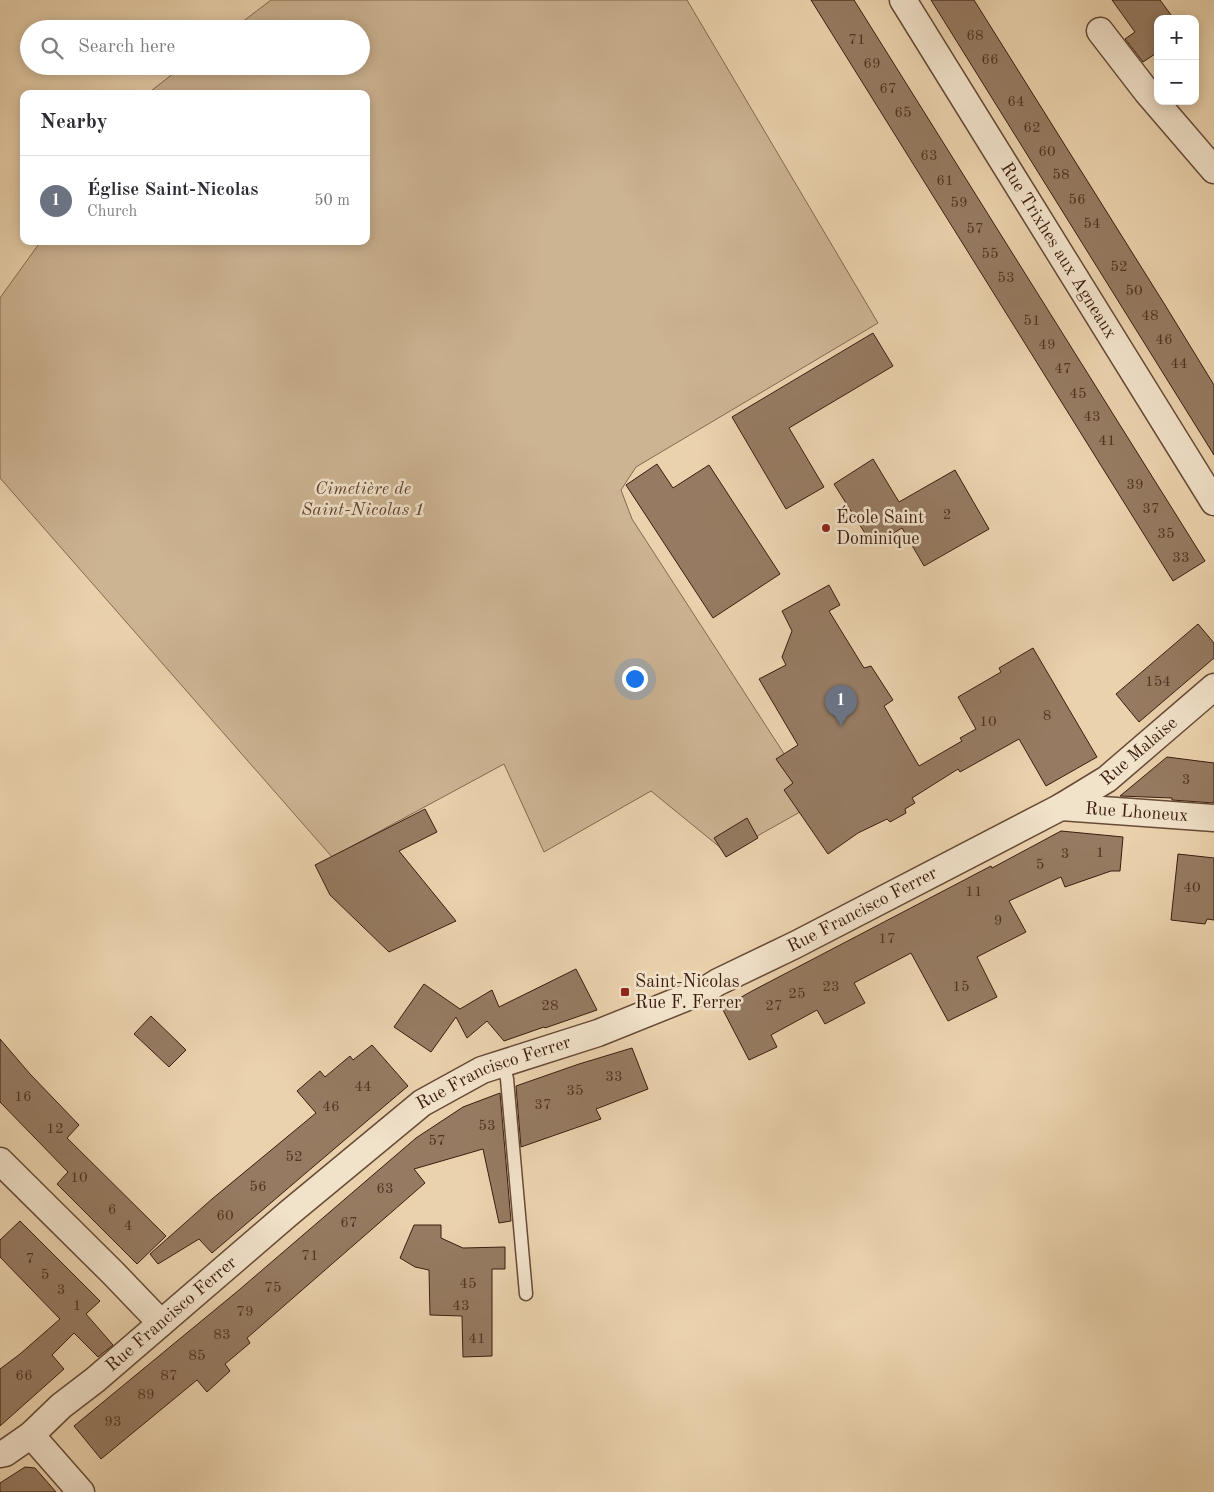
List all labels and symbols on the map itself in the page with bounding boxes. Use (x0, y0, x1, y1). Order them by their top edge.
house number: 68 (966, 29, 984, 44)
house number: 71 (848, 33, 866, 48)
house number: 66 (981, 53, 999, 68)
house number: 69 (863, 57, 881, 72)
house number: 67 (879, 82, 897, 97)
house number: 64 (1007, 95, 1025, 110)
house number: 65 (894, 106, 912, 121)
house number: 62 (1023, 121, 1041, 136)
house number: 60 (1038, 145, 1056, 160)
house number: 63 (920, 149, 938, 164)
street label: Rue Trixhes aux Agneaux (997, 159, 1120, 342)
house number: 58 (1052, 168, 1070, 183)
house number: 61 (936, 174, 954, 189)
house number: 56 (1068, 193, 1086, 208)
house number: 59 (950, 196, 968, 211)
house number: 54 (1083, 217, 1101, 232)
house number: 57 (966, 222, 984, 237)
house number: 55 (981, 247, 999, 262)
house number: 52 (1110, 260, 1128, 275)
house number: 53 (997, 271, 1015, 286)
house number: 50 (1125, 284, 1143, 299)
house number: 48 (1141, 309, 1159, 324)
house number: 51 (1023, 314, 1041, 329)
house number: 46 (1155, 333, 1173, 348)
house number: 49 (1038, 338, 1056, 353)
house number: 44 (1170, 357, 1188, 372)
house number: 47 (1054, 362, 1072, 377)
house number: 45 (1069, 387, 1087, 402)
house number: 43 (1083, 410, 1101, 425)
house number: 41 (1098, 434, 1116, 449)
house number: 39 (1126, 478, 1144, 493)
park label: Cimetière de Saint-Nicolas 1 (301, 480, 425, 519)
house number: 37 (1142, 502, 1160, 517)
place label: École Saint Dominique (836, 505, 924, 548)
house number: 2 (943, 508, 951, 523)
marker: École Saint Dominique (820, 522, 832, 534)
house number: 35 (1157, 527, 1175, 542)
house number: 33 (1172, 551, 1190, 566)
your location (622, 666, 648, 692)
house number: 154 (1145, 675, 1171, 690)
pin: 1 (825, 685, 857, 726)
house number: 8 (1043, 709, 1051, 724)
street label: Rue Malaise (1097, 714, 1181, 789)
house number: 10 (979, 715, 997, 730)
house number: 3 (1182, 773, 1190, 788)
street label: Rue Lhoneux (1084, 800, 1189, 825)
house number: 1 (1096, 846, 1104, 861)
house number: 3 (1061, 847, 1069, 862)
house number: 5 (1036, 858, 1044, 873)
street label: Rue Francisco Ferrer (785, 864, 941, 956)
house number: 40 (1183, 881, 1201, 896)
house number: 11 (965, 885, 983, 900)
house number: 9 (994, 914, 1002, 929)
house number: 17 (878, 932, 896, 947)
place label: Saint-Nicolas Rue F. Ferrer (635, 973, 742, 1012)
house number: 23 (822, 980, 840, 995)
house number: 15 (952, 980, 970, 995)
marker: Saint-Nicolas Rue F. Ferrer (619, 986, 631, 998)
house number: 25 (788, 987, 806, 1002)
house number: 28 (541, 999, 559, 1014)
house number: 27 (765, 999, 783, 1014)
street label: Rue Francisco Ferrer (413, 1033, 574, 1113)
house number: 33 (605, 1070, 623, 1085)
house number: 44 (354, 1080, 372, 1095)
house number: 35 (566, 1084, 584, 1099)
house number: 16 (14, 1090, 32, 1105)
house number: 37 (534, 1098, 552, 1113)
house number: 46 (322, 1100, 340, 1115)
house number: 53 (478, 1119, 496, 1134)
house number: 12 (46, 1122, 64, 1137)
house number: 57 (428, 1134, 446, 1149)
house number: 52 (285, 1150, 303, 1165)
house number: 10 (70, 1171, 88, 1186)
house number: 56 (249, 1180, 267, 1195)
house number: 63 (376, 1182, 394, 1197)
house number: 6 (108, 1203, 116, 1218)
house number: 60 (216, 1209, 234, 1224)
house number: 67 (340, 1216, 358, 1231)
house number: 4 (124, 1219, 132, 1234)
house number: 71 (301, 1249, 319, 1264)
house number: 7 (26, 1252, 34, 1267)
street label: Rue Francisco Ferrer (103, 1253, 241, 1375)
house number: 5 (41, 1268, 49, 1283)
house number: 45 (459, 1277, 477, 1292)
house number: 75 (264, 1281, 282, 1296)
house number: 3 (57, 1283, 65, 1298)
house number: 1 (73, 1299, 81, 1314)
house number: 43 (452, 1299, 470, 1314)
house number: 79 (236, 1305, 254, 1320)
house number: 83 (213, 1328, 231, 1343)
house number: 41 (468, 1332, 486, 1347)
house number: 85 (188, 1349, 206, 1364)
house number: 66 (15, 1369, 33, 1384)
house number: 87 (160, 1369, 178, 1384)
house number: 89 (137, 1388, 155, 1403)
house number: 93 (104, 1415, 122, 1430)

